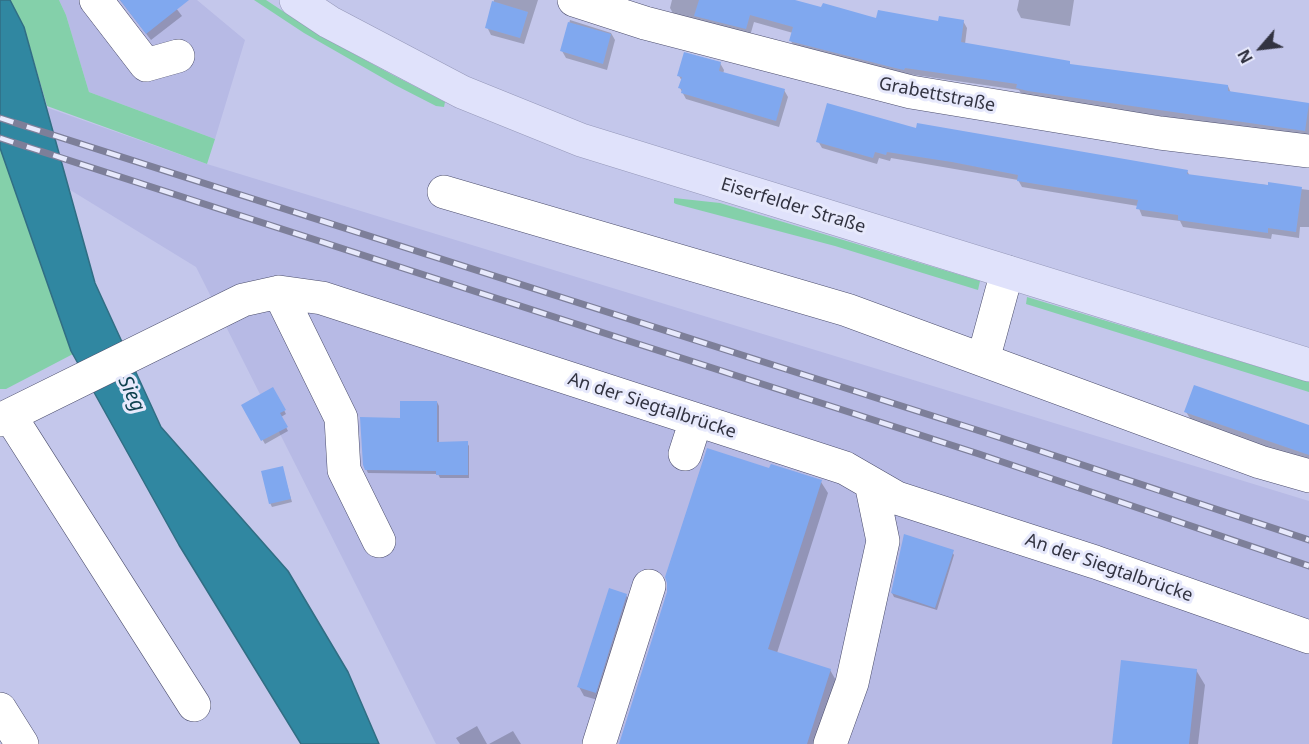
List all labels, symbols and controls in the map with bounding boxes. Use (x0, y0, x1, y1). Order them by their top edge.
north arrow (1231, 18, 1291, 78)
text: N (1232, 46, 1258, 67)
street label: Grabettstraße (877, 73, 997, 117)
street label: Eiserfelder Straße (718, 174, 868, 238)
street label: An der Siegtalbrücke (565, 369, 739, 443)
water label: Sieg (112, 372, 150, 416)
street label: An der Siegtalbrücke (1022, 529, 1196, 607)

